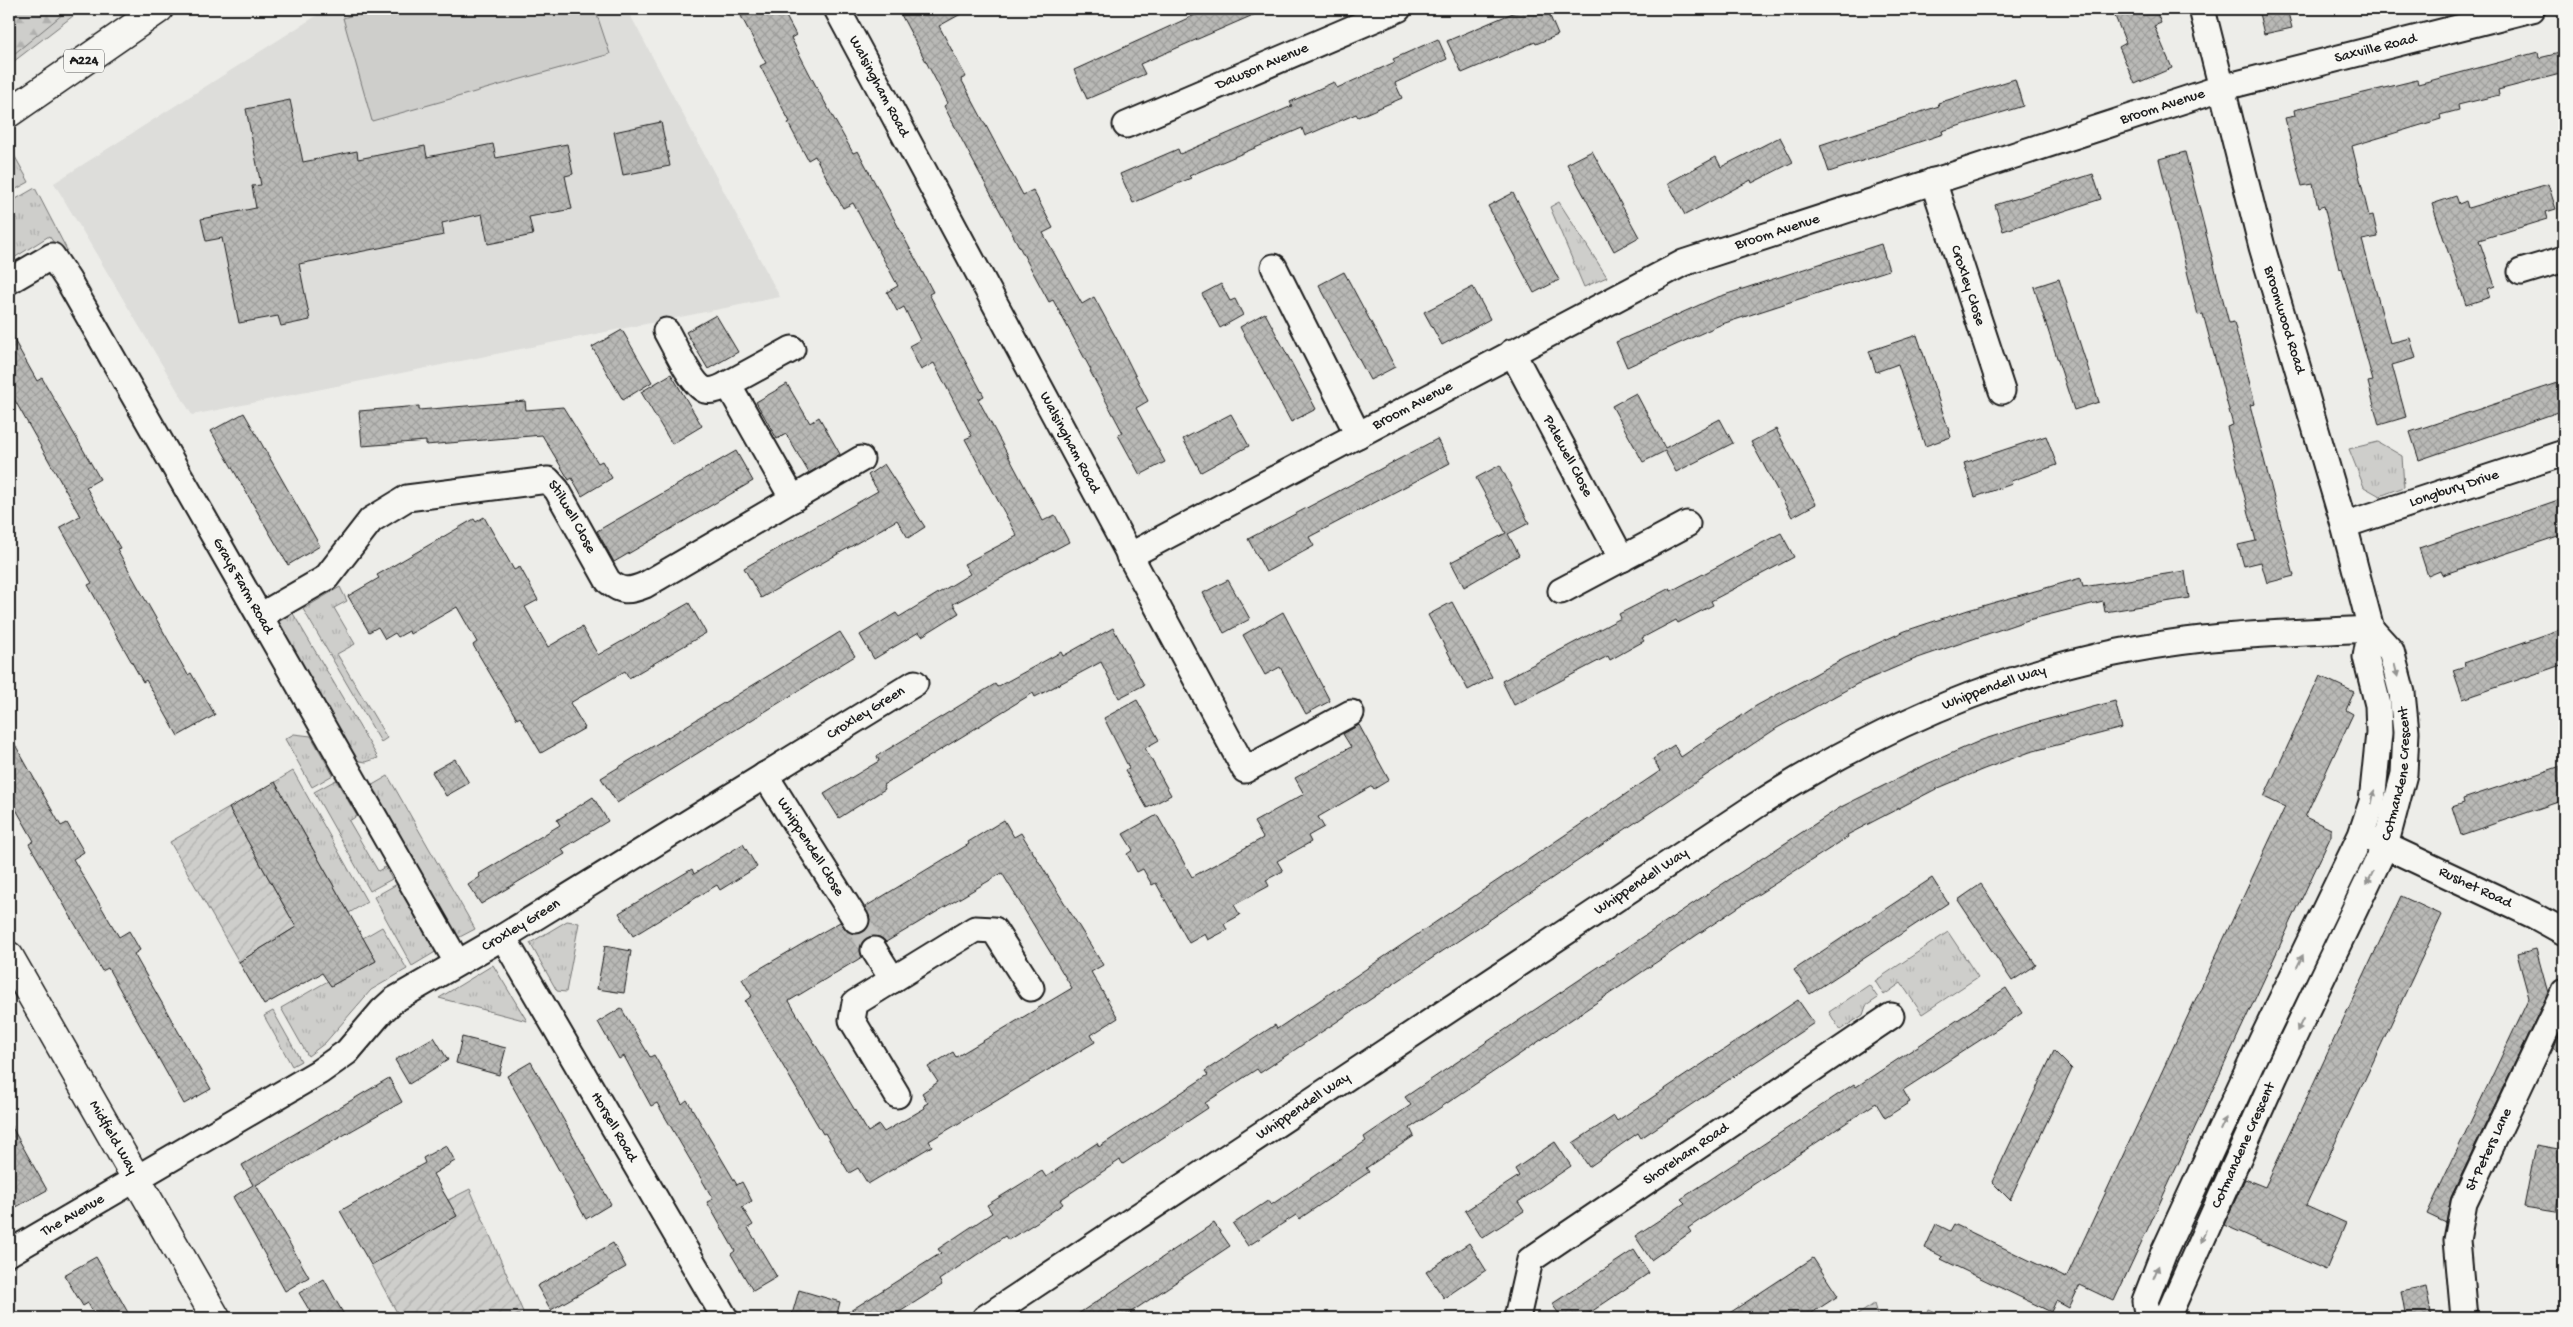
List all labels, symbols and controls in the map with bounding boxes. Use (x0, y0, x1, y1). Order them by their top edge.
street label: Saxville Road (2333, 29, 2420, 68)
street label: Walsingham Road (844, 33, 914, 141)
street label: Dawson Avenue (1212, 39, 1311, 95)
road number: A224 (64, 49, 104, 72)
street label: Broom Avenue (2117, 85, 2207, 129)
street label: Broom Avenue (1732, 210, 1822, 255)
street label: Croxley Close (1946, 243, 1989, 328)
street label: Broomwood Road (2259, 263, 2309, 377)
street label: Broom Avenue (1369, 377, 1456, 435)
street label: Walsingham Road (1035, 389, 1105, 497)
street label: Palewell Close (1538, 411, 1596, 500)
street label: Longbury Drive (2407, 466, 2501, 512)
street label: Stilwell Close (543, 476, 600, 557)
street label: Grays Farm Road (208, 535, 278, 638)
street label: Whippendell Way (1939, 661, 2049, 715)
one-way arrow (2392, 663, 2400, 678)
street label: Croxley Green (824, 682, 909, 744)
street label: Cotmandene Crescent (2378, 704, 2415, 843)
one-way arrow (2369, 789, 2377, 805)
street label: Whippendell Close (773, 794, 848, 900)
street label: Whippendell Way (1591, 844, 1692, 920)
street label: Rushet Road (2436, 863, 2516, 913)
one-way arrow (2366, 871, 2374, 885)
street label: Croxley Green (479, 895, 564, 956)
one-way arrow (2296, 954, 2304, 968)
one-way arrow (2295, 1017, 2304, 1032)
street label: Whippendell Way (1253, 1069, 1354, 1144)
street label: Cotmandene Crescent (2208, 1078, 2281, 1211)
street label: Horsell Road (586, 1089, 642, 1166)
street label: Midfield Way (85, 1097, 141, 1178)
street label: St Peters Lane (2462, 1105, 2517, 1194)
one-way arrow (2220, 1117, 2228, 1131)
street label: Shoreham Road (1640, 1118, 1733, 1190)
street label: The Avenue (37, 1190, 108, 1242)
one-way arrow (2199, 1229, 2207, 1243)
one-way arrow (2153, 1265, 2161, 1279)

